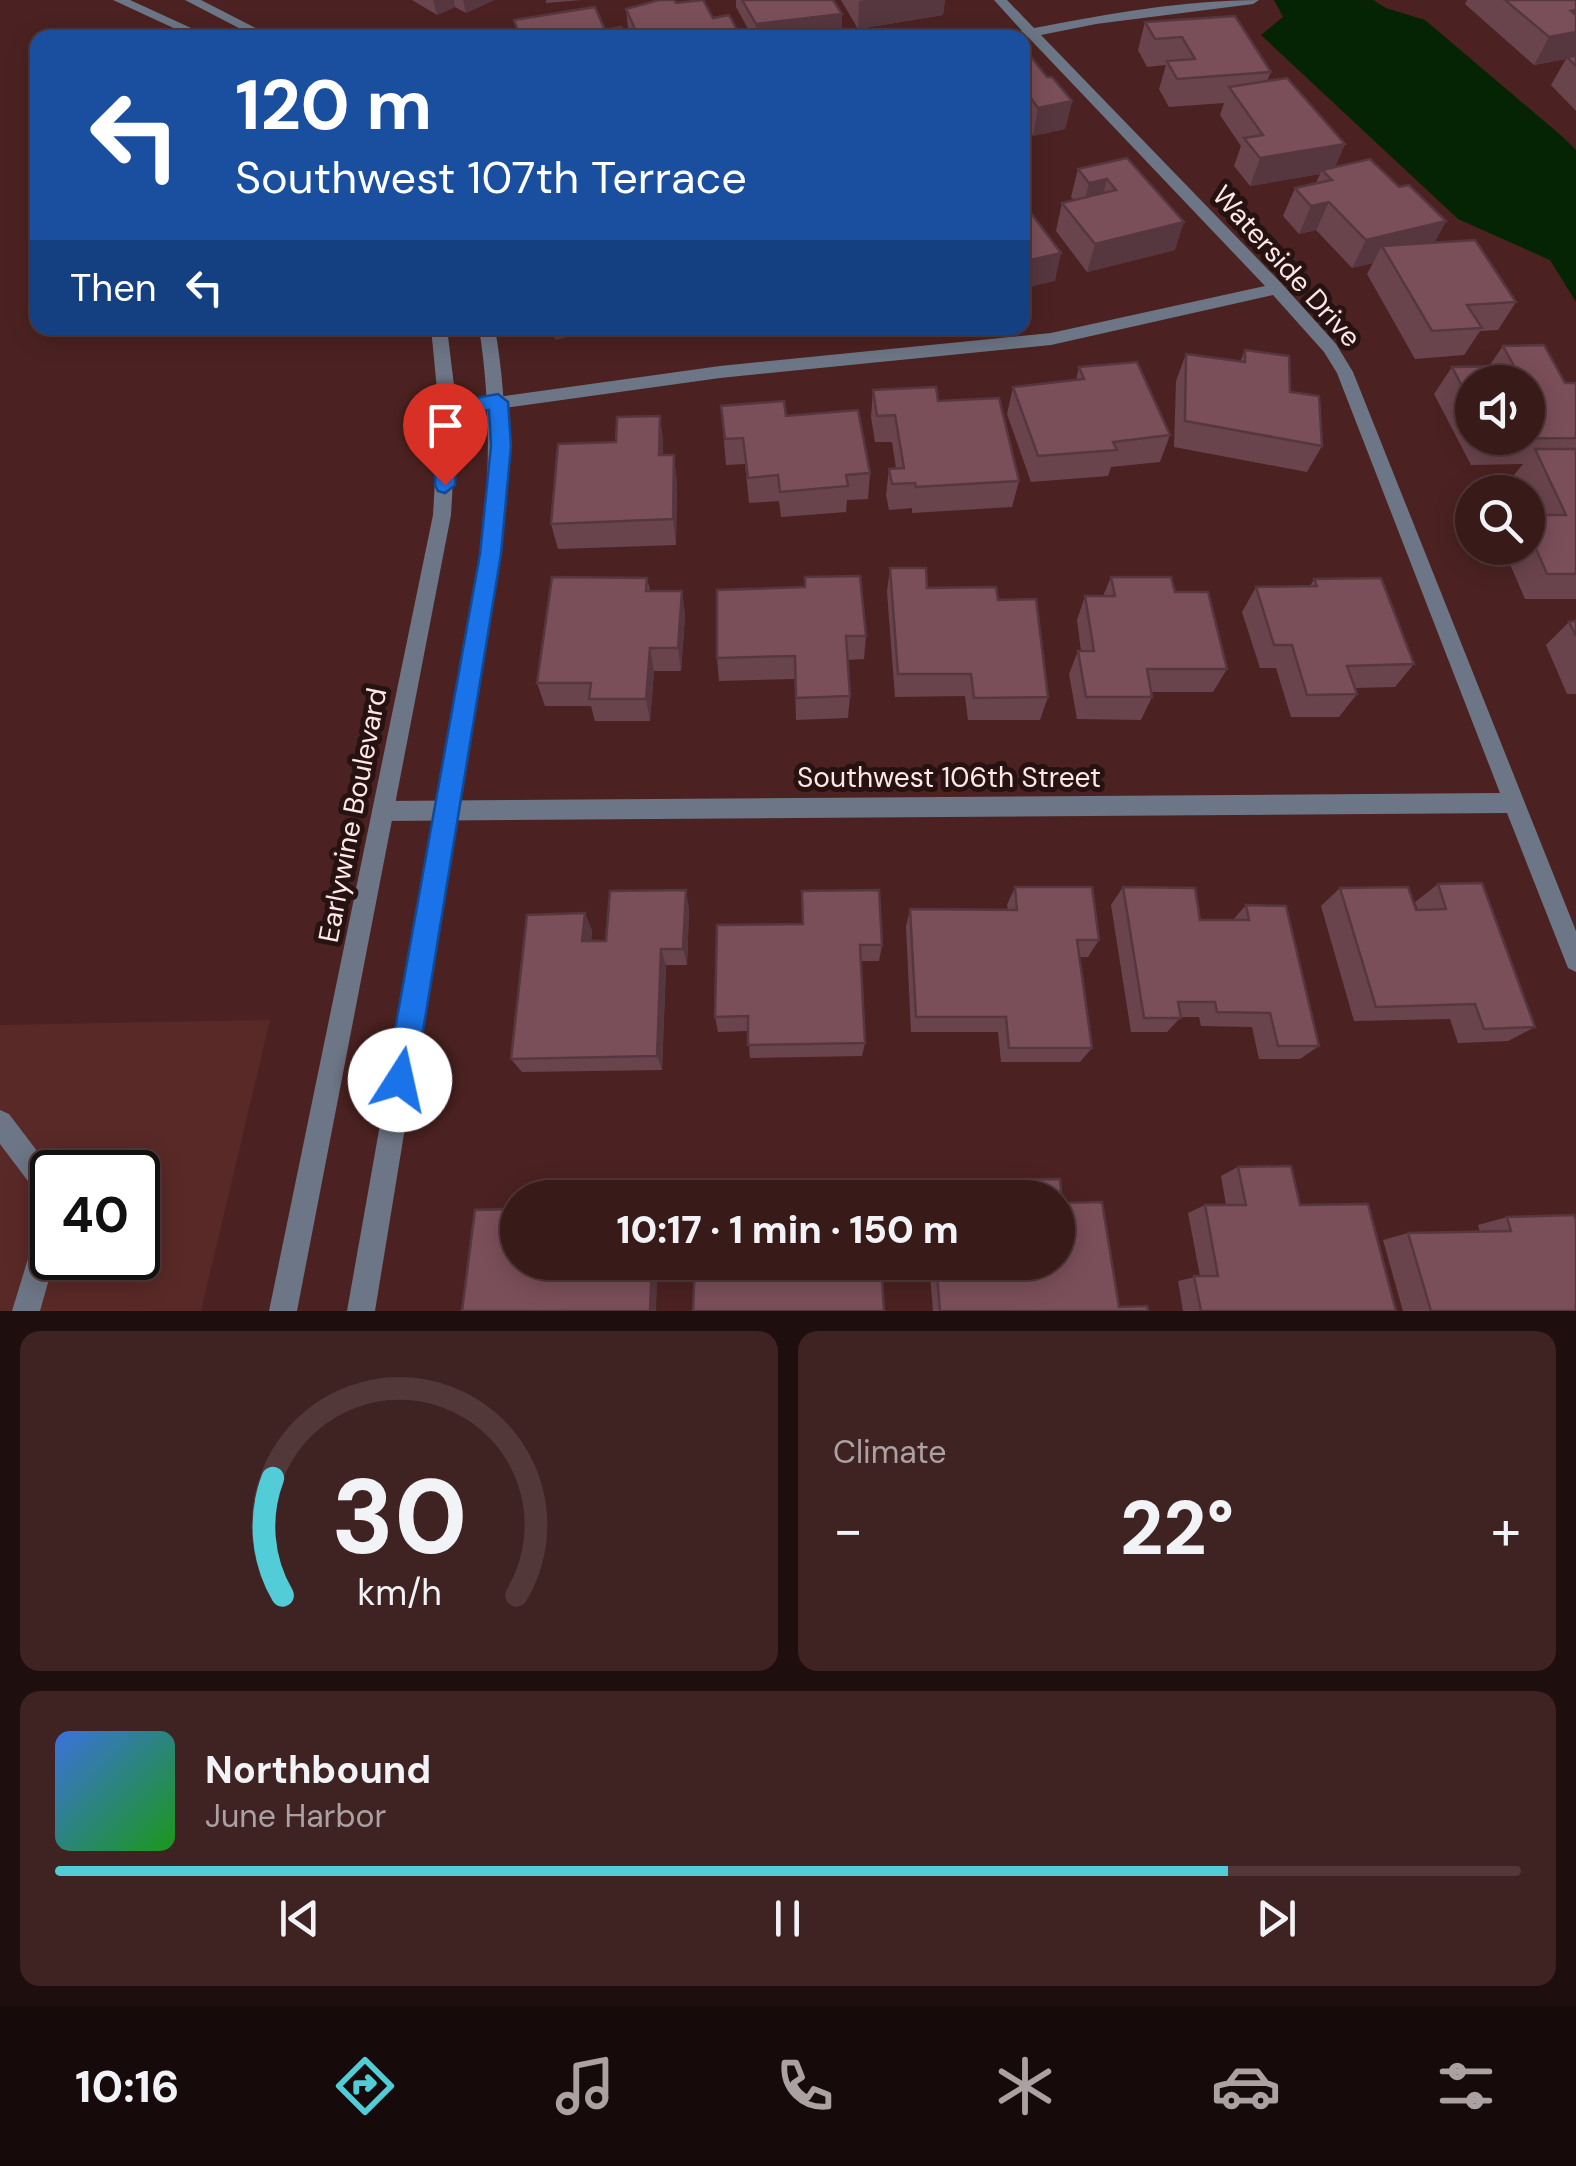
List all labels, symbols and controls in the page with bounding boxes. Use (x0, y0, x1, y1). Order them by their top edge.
text: 120 m (235, 60, 432, 151)
icon: left (70, 70, 200, 200)
text: Southwest 107th Terrace (235, 148, 747, 207)
street label: Waterside Drive (1204, 178, 1369, 355)
icon: left (177, 260, 232, 315)
text: Then (70, 263, 157, 313)
map controls (1455, 365, 1545, 565)
button: sound (1455, 365, 1545, 455)
pin (403, 383, 488, 486)
icon: arrive (418, 398, 473, 453)
button: search (1455, 475, 1545, 565)
street label: Earlywine Boulevard (310, 685, 395, 946)
street label: Southwest 106th Street (797, 759, 1101, 796)
position arrow (348, 1028, 452, 1132)
speed limit sign: 40 (30, 1150, 160, 1280)
text: 10:17 · 1 min · 150 m (616, 1205, 959, 1255)
text: Climate (833, 1431, 947, 1473)
text: 30 (331, 1450, 467, 1585)
text: 22° (1120, 1480, 1234, 1577)
text: − (833, 1494, 863, 1566)
text: + (1491, 1494, 1521, 1566)
text: km/h (357, 1570, 441, 1616)
text: Northbound (205, 1745, 431, 1795)
text: June Harbor (205, 1795, 386, 1837)
icon: previous (272, 1891, 327, 1946)
icon: pause (760, 1891, 815, 1946)
icon: next (1249, 1891, 1304, 1946)
icon: directions (330, 2051, 400, 2121)
icon: music (550, 2051, 620, 2121)
icon: phone (770, 2051, 840, 2121)
icon: climate (990, 2051, 1060, 2121)
icon: car (1211, 2051, 1281, 2121)
icon: filters (1431, 2051, 1501, 2121)
text: 10:16 (75, 2057, 180, 2116)

